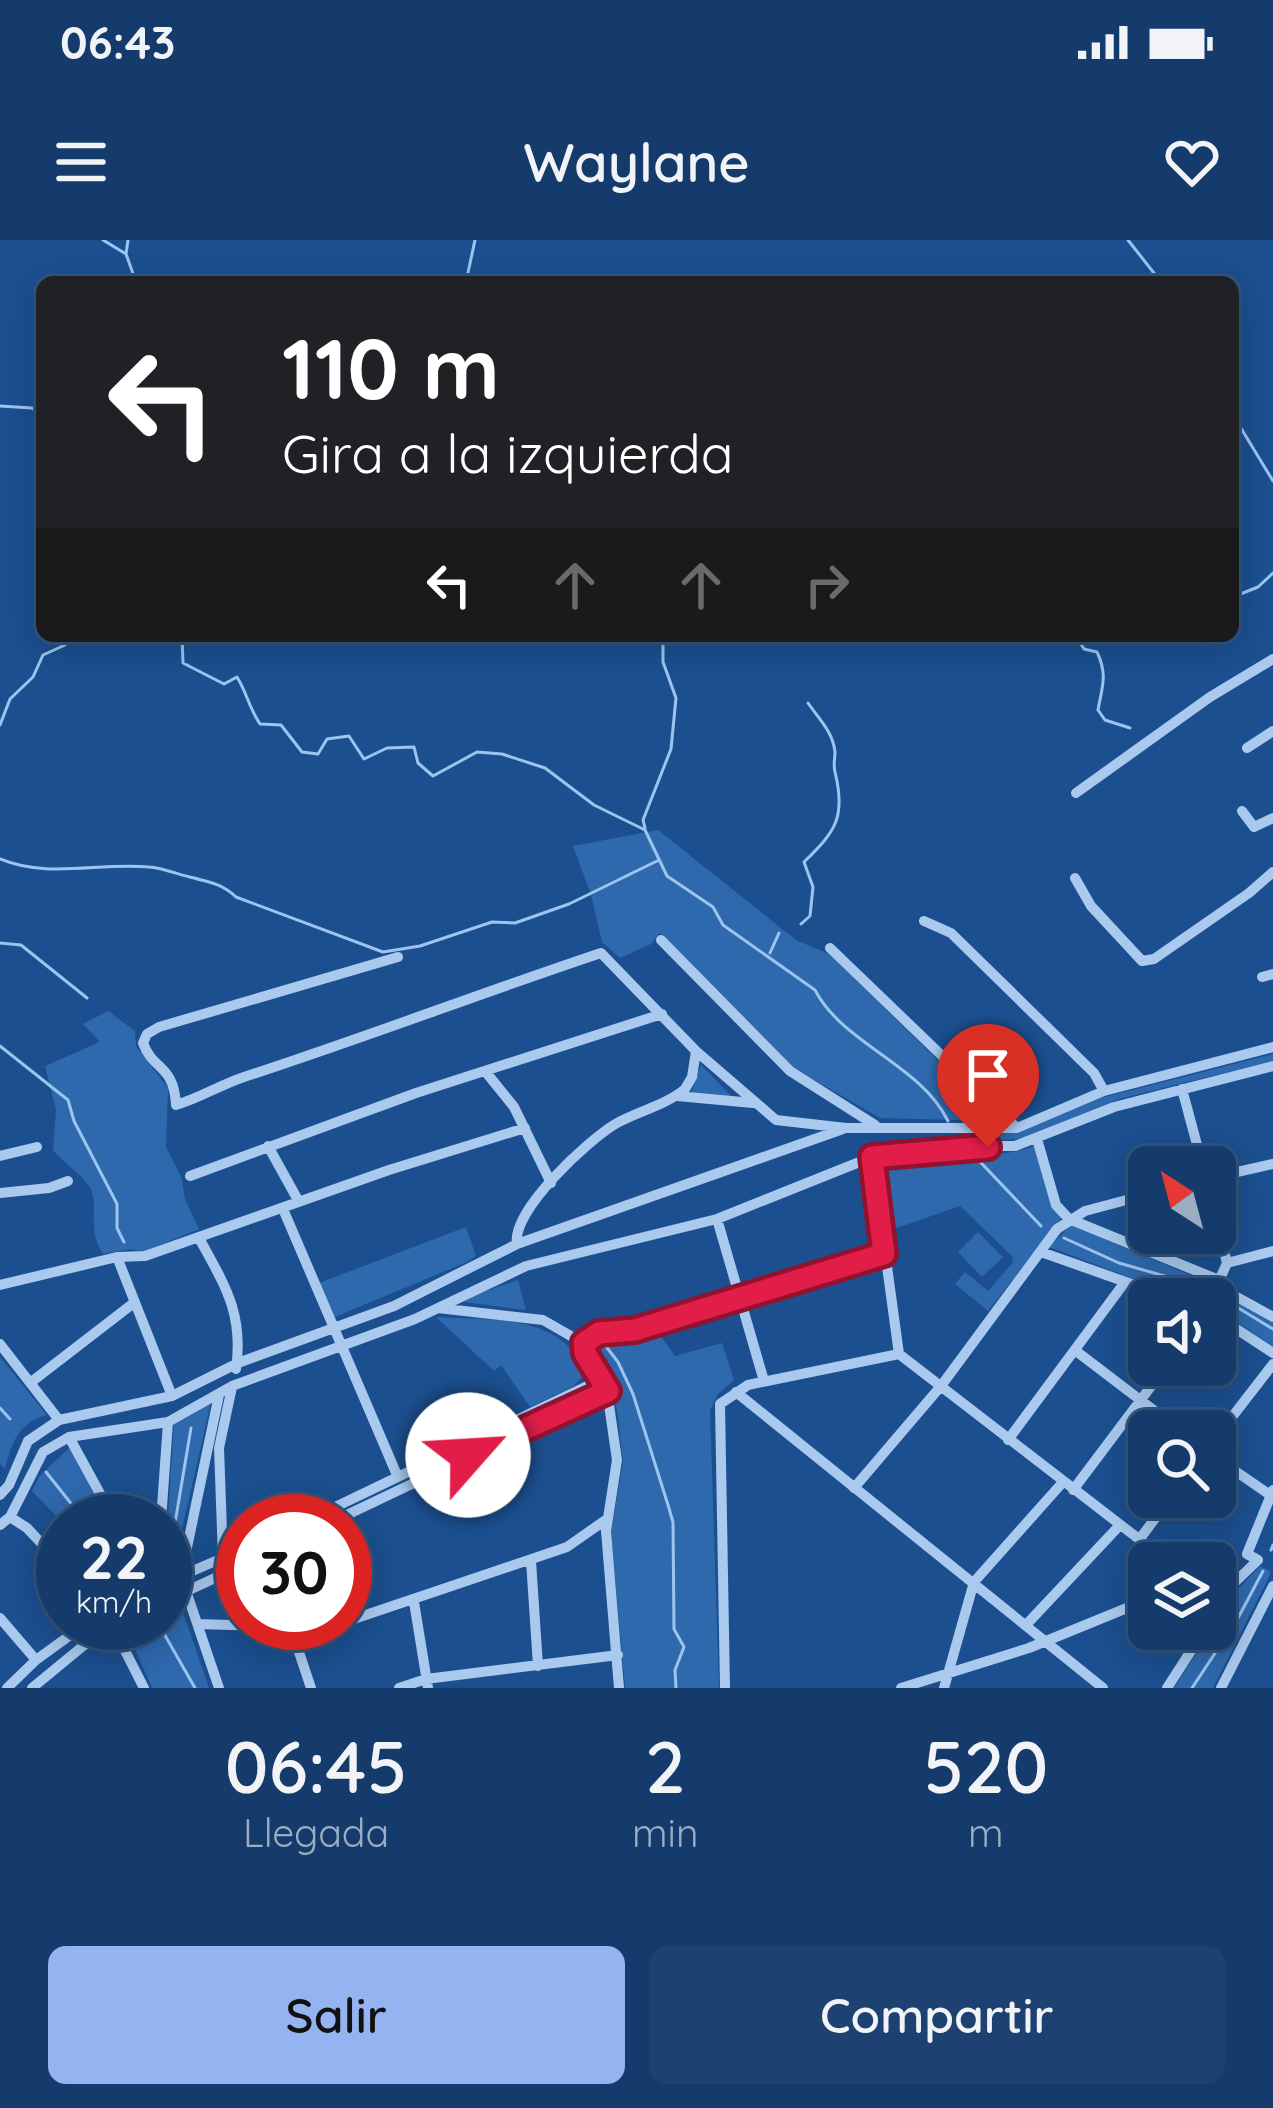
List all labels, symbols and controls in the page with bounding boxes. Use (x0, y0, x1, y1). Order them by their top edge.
text: 06:43 (60, 14, 175, 70)
text: Waylane (523, 128, 750, 196)
icon: menu (48, 129, 114, 195)
icon: heart (1159, 129, 1225, 195)
text: 110 m (282, 315, 500, 420)
icon: left (84, 324, 240, 480)
text: Gira a la izquierda (282, 419, 734, 487)
icon: left (416, 552, 482, 618)
icon: ahead (542, 552, 608, 618)
icon: ahead (668, 552, 734, 618)
icon: right (794, 552, 860, 618)
pin (937, 1024, 1039, 1147)
icon: arrive (955, 1042, 1021, 1108)
north arrow (1128, 1146, 1236, 1254)
map controls (1128, 1146, 1236, 1650)
button: sound (1128, 1278, 1236, 1386)
position arrow (405, 1392, 531, 1518)
button: search (1128, 1410, 1236, 1518)
speed limit sign: 30 (216, 1494, 372, 1650)
text: 22 (80, 1519, 148, 1594)
button: layers (1128, 1542, 1236, 1650)
text: km/h (76, 1583, 152, 1621)
text: 06:45 (225, 1721, 407, 1811)
text: 2 (645, 1721, 686, 1811)
text: 520 (923, 1721, 1048, 1811)
text: Llegada (243, 1808, 389, 1857)
text: min (632, 1808, 698, 1857)
text: m (968, 1808, 1004, 1857)
button: Salir (48, 1946, 625, 2084)
button: Compartir (649, 1946, 1225, 2084)

